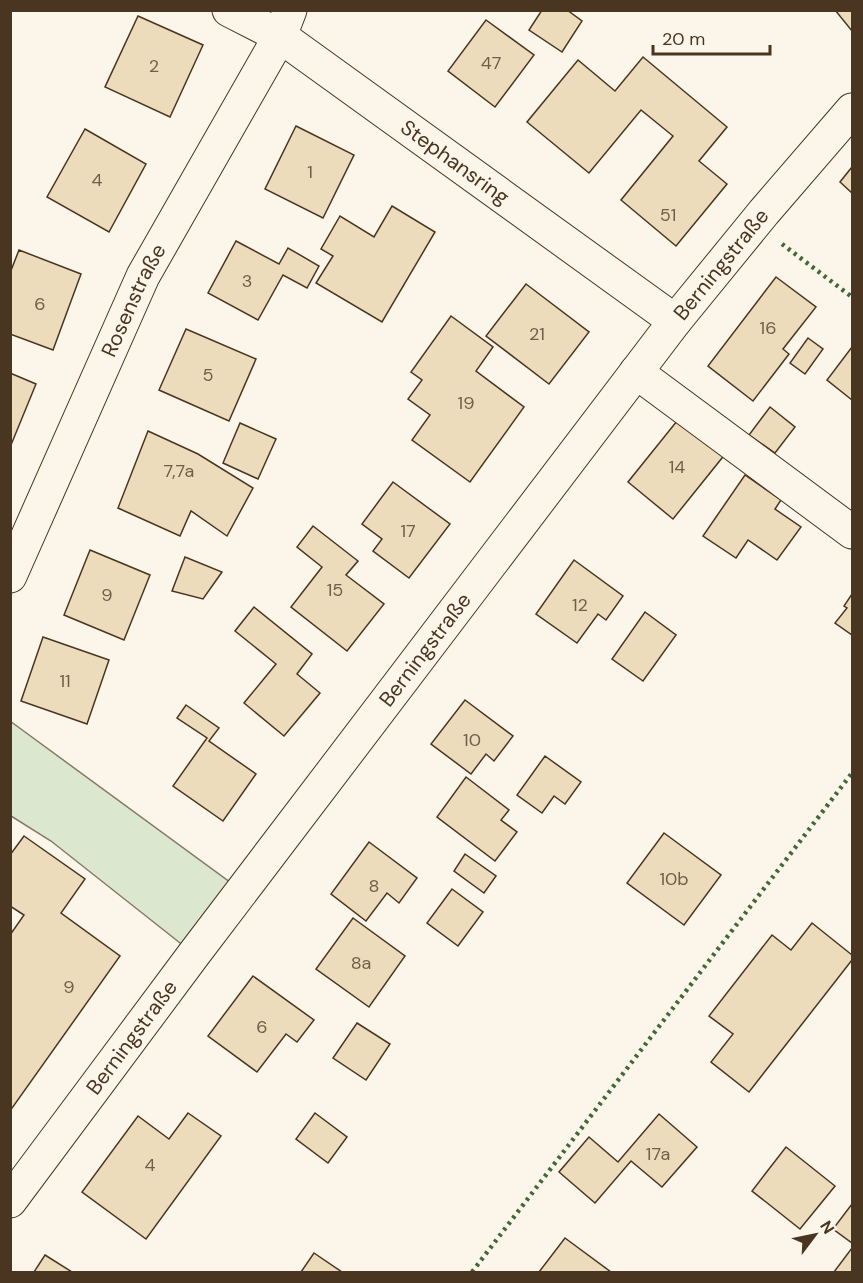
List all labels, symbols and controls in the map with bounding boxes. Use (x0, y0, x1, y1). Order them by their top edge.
scale bar (653, 18, 770, 56)
text: 20 m (662, 27, 705, 51)
house number: 47 (481, 51, 501, 75)
house number: 2 (149, 54, 159, 78)
street label: Stephansring (395, 113, 515, 211)
house number: 1 (307, 160, 313, 184)
house number: 4 (92, 168, 103, 192)
house number: 51 (660, 203, 676, 227)
street label: Berningstraße (667, 203, 775, 326)
street label: Rosenstraße (95, 239, 172, 361)
house number: 3 (242, 269, 252, 293)
house number: 6 (34, 292, 46, 316)
house number: 16 (760, 316, 776, 340)
house number: 21 (529, 322, 545, 346)
house number: 5 (203, 363, 213, 387)
house number: 19 (458, 391, 474, 415)
house number: 14 (669, 455, 685, 479)
house number: 7,7a (164, 459, 194, 483)
house number: 17 (400, 519, 416, 543)
house number: 15 (327, 578, 343, 602)
house number: 9 (101, 583, 113, 607)
street label: Berningstraße (373, 587, 478, 713)
house number: 12 (572, 593, 588, 617)
house number: 11 (59, 669, 71, 693)
house number: 10 (463, 728, 481, 752)
house number: 10b (659, 867, 689, 891)
house number: 8 (369, 874, 379, 898)
house number: 8a (351, 951, 371, 975)
street label: Berningstraße (80, 974, 184, 1100)
house number: 9 (63, 975, 75, 999)
house number: 6 (256, 1015, 268, 1039)
house number: 17a (646, 1142, 670, 1166)
house number: 4 (145, 1153, 156, 1177)
north arrow (785, 1205, 845, 1265)
text: N (815, 1217, 839, 1238)

